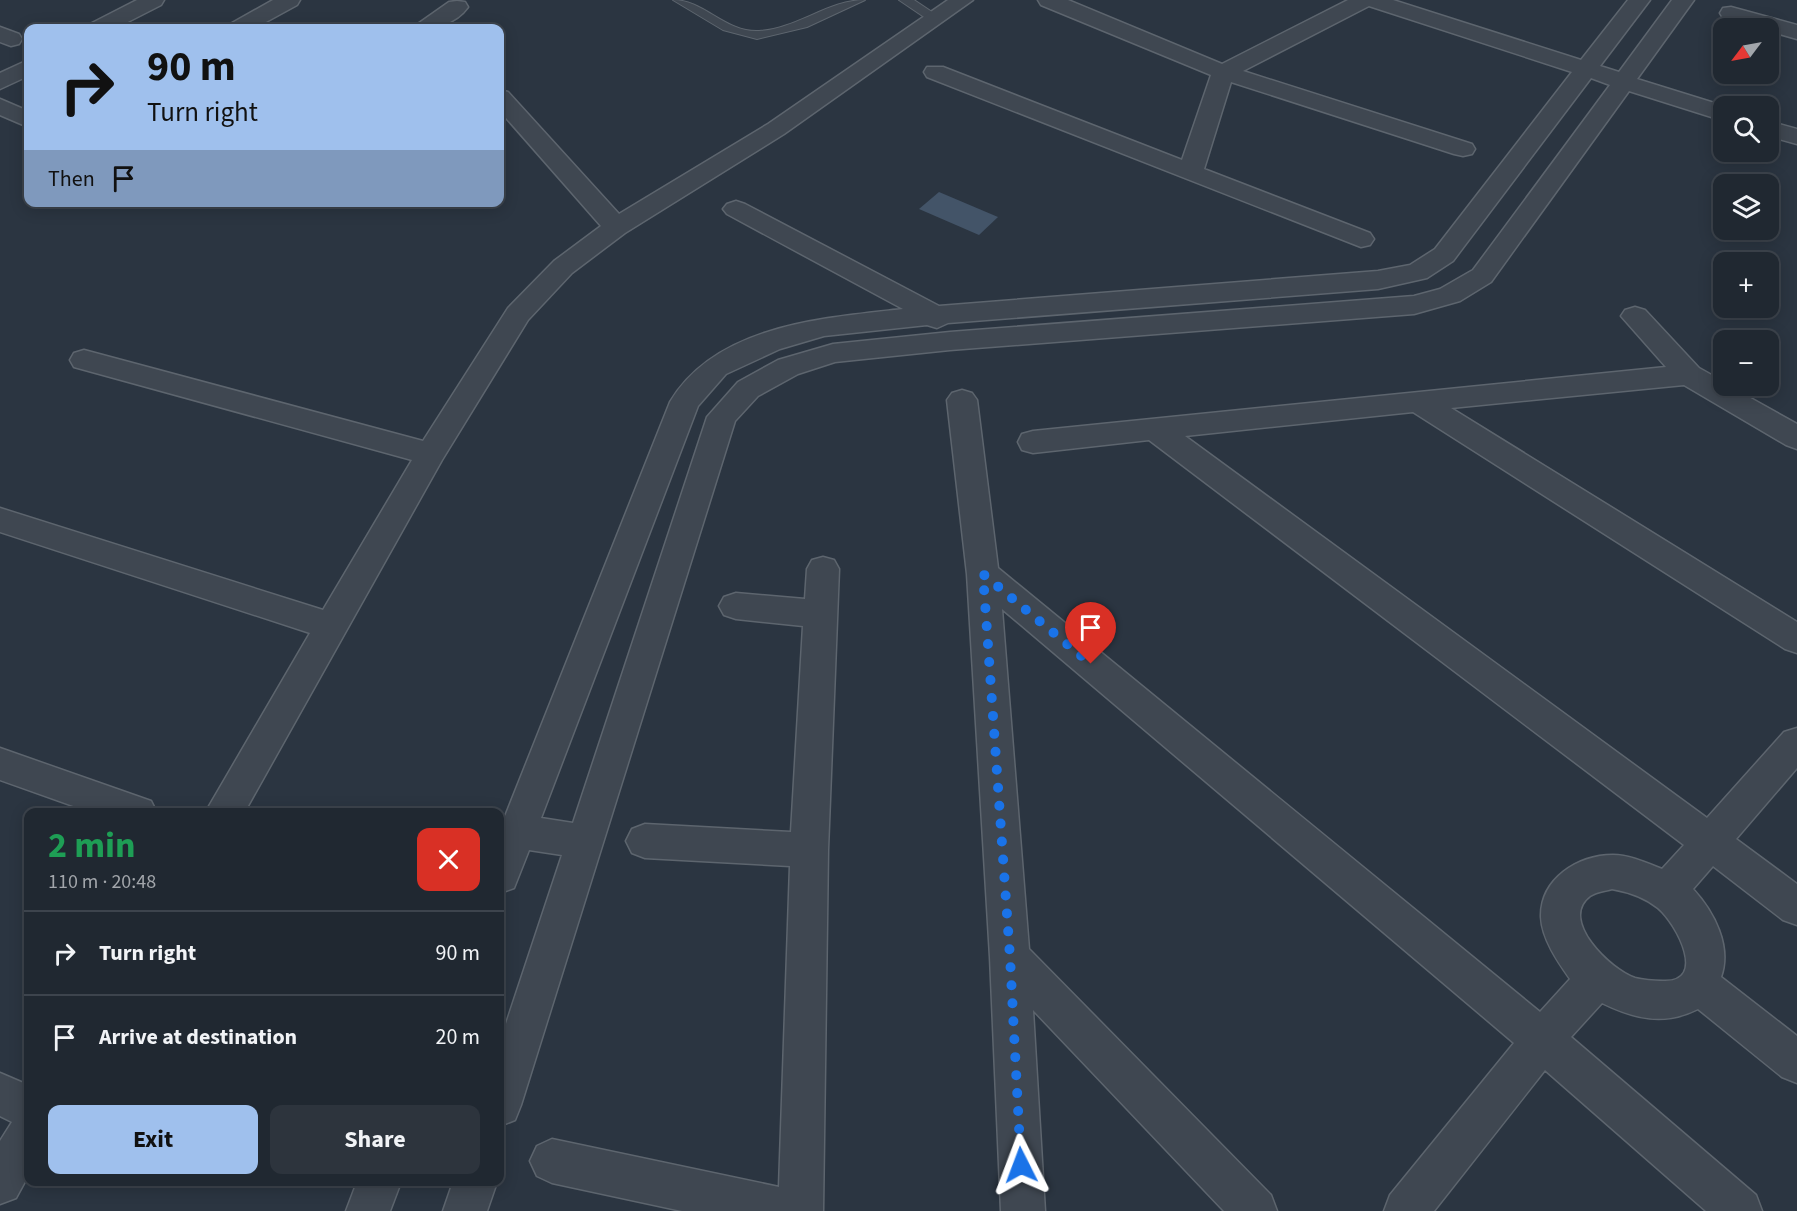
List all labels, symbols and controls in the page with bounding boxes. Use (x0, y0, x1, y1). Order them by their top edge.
north arrow (1713, 18, 1779, 84)
map controls (1713, 18, 1779, 396)
text: 90 m (147, 37, 236, 97)
icon: right (48, 48, 126, 126)
text: Turn right (147, 93, 258, 132)
button: search (1713, 96, 1779, 162)
icon: arrive (107, 162, 140, 195)
text: Then (48, 163, 95, 195)
button: layers (1713, 174, 1779, 240)
button: + (1713, 252, 1779, 318)
button: − (1713, 330, 1779, 396)
pin (1065, 602, 1116, 664)
icon: arrive (1074, 611, 1107, 644)
text: 2 min (48, 820, 136, 871)
button: close (417, 828, 480, 891)
text: 110 m · 20:48 (48, 868, 156, 896)
icon: right (48, 937, 81, 970)
text: Turn right (99, 937, 196, 969)
text: 90 m (435, 937, 480, 969)
icon: arrive (48, 1021, 81, 1054)
text: Arrive at destination (99, 1021, 297, 1053)
text: 20 m (435, 1021, 480, 1053)
button: Exit (48, 1105, 258, 1174)
button: Share (270, 1105, 480, 1174)
position arrow (989, 1133, 1053, 1197)

